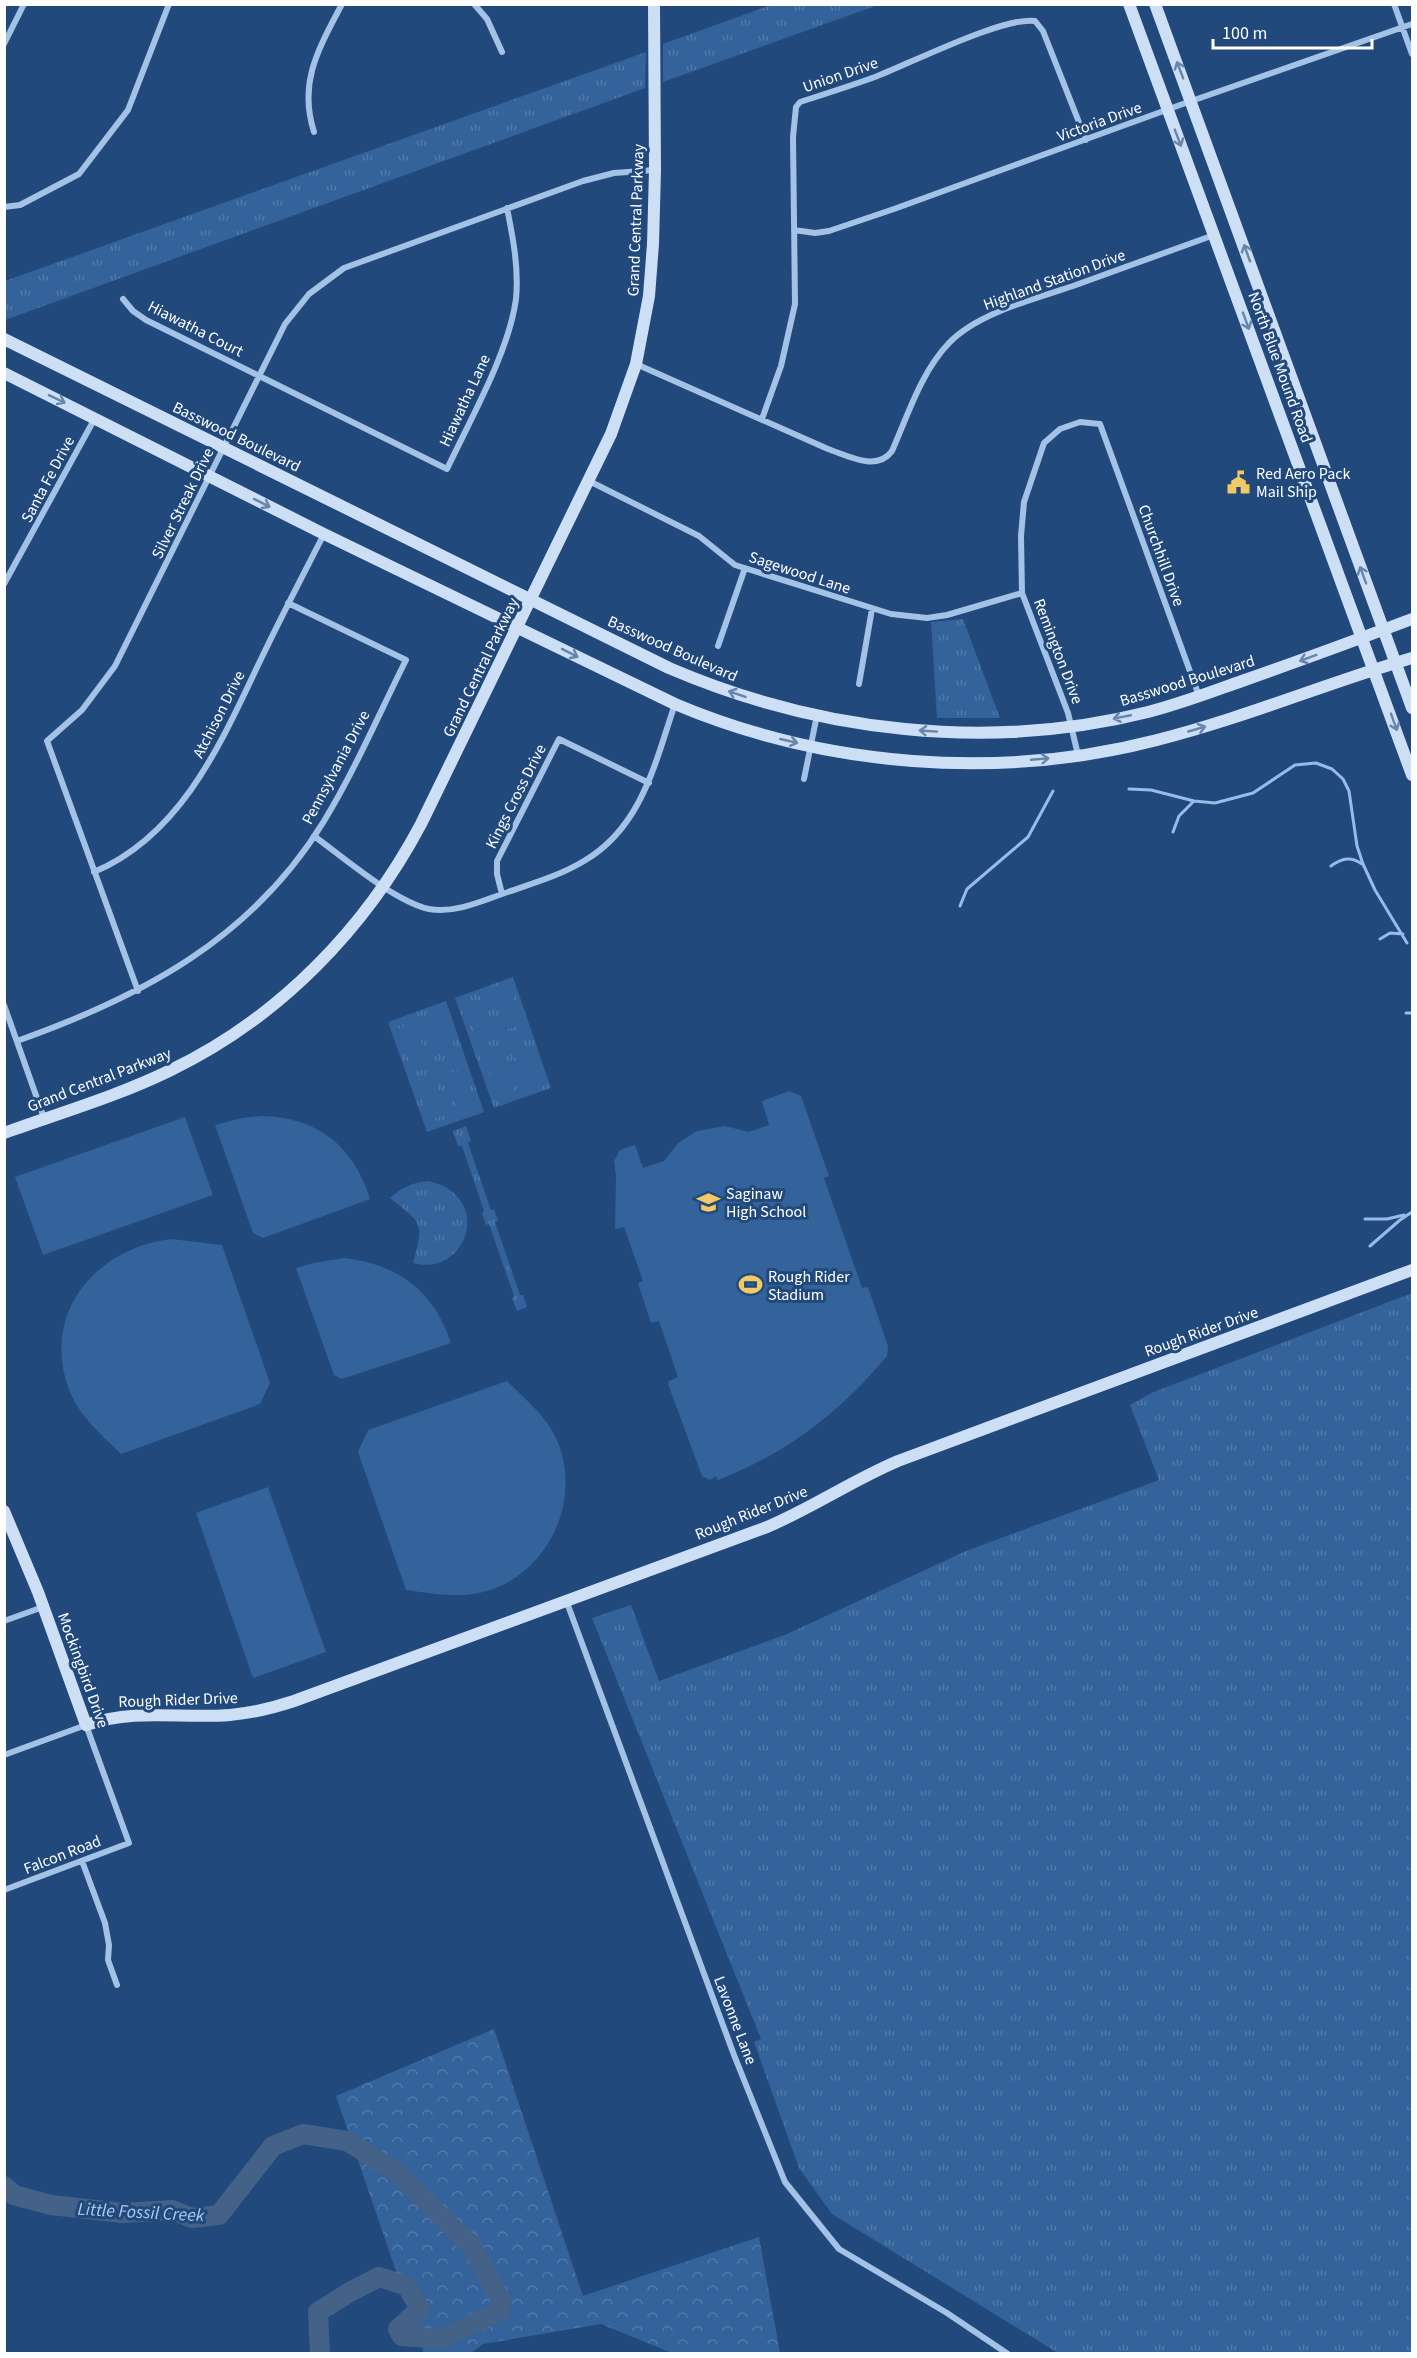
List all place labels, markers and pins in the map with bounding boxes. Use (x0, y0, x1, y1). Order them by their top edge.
place label: Red Aero Pack Mail Ship (1256, 463, 1351, 503)
public building icon: Red Aero Pack Mail Ship (1225, 469, 1251, 495)
place label: Saginaw High School (726, 1183, 806, 1223)
school or university icon: Saginaw High School (695, 1189, 721, 1215)
place label: Rough Rider Stadium (768, 1266, 850, 1306)
sports icon: Rough Rider Stadium (737, 1272, 763, 1298)

